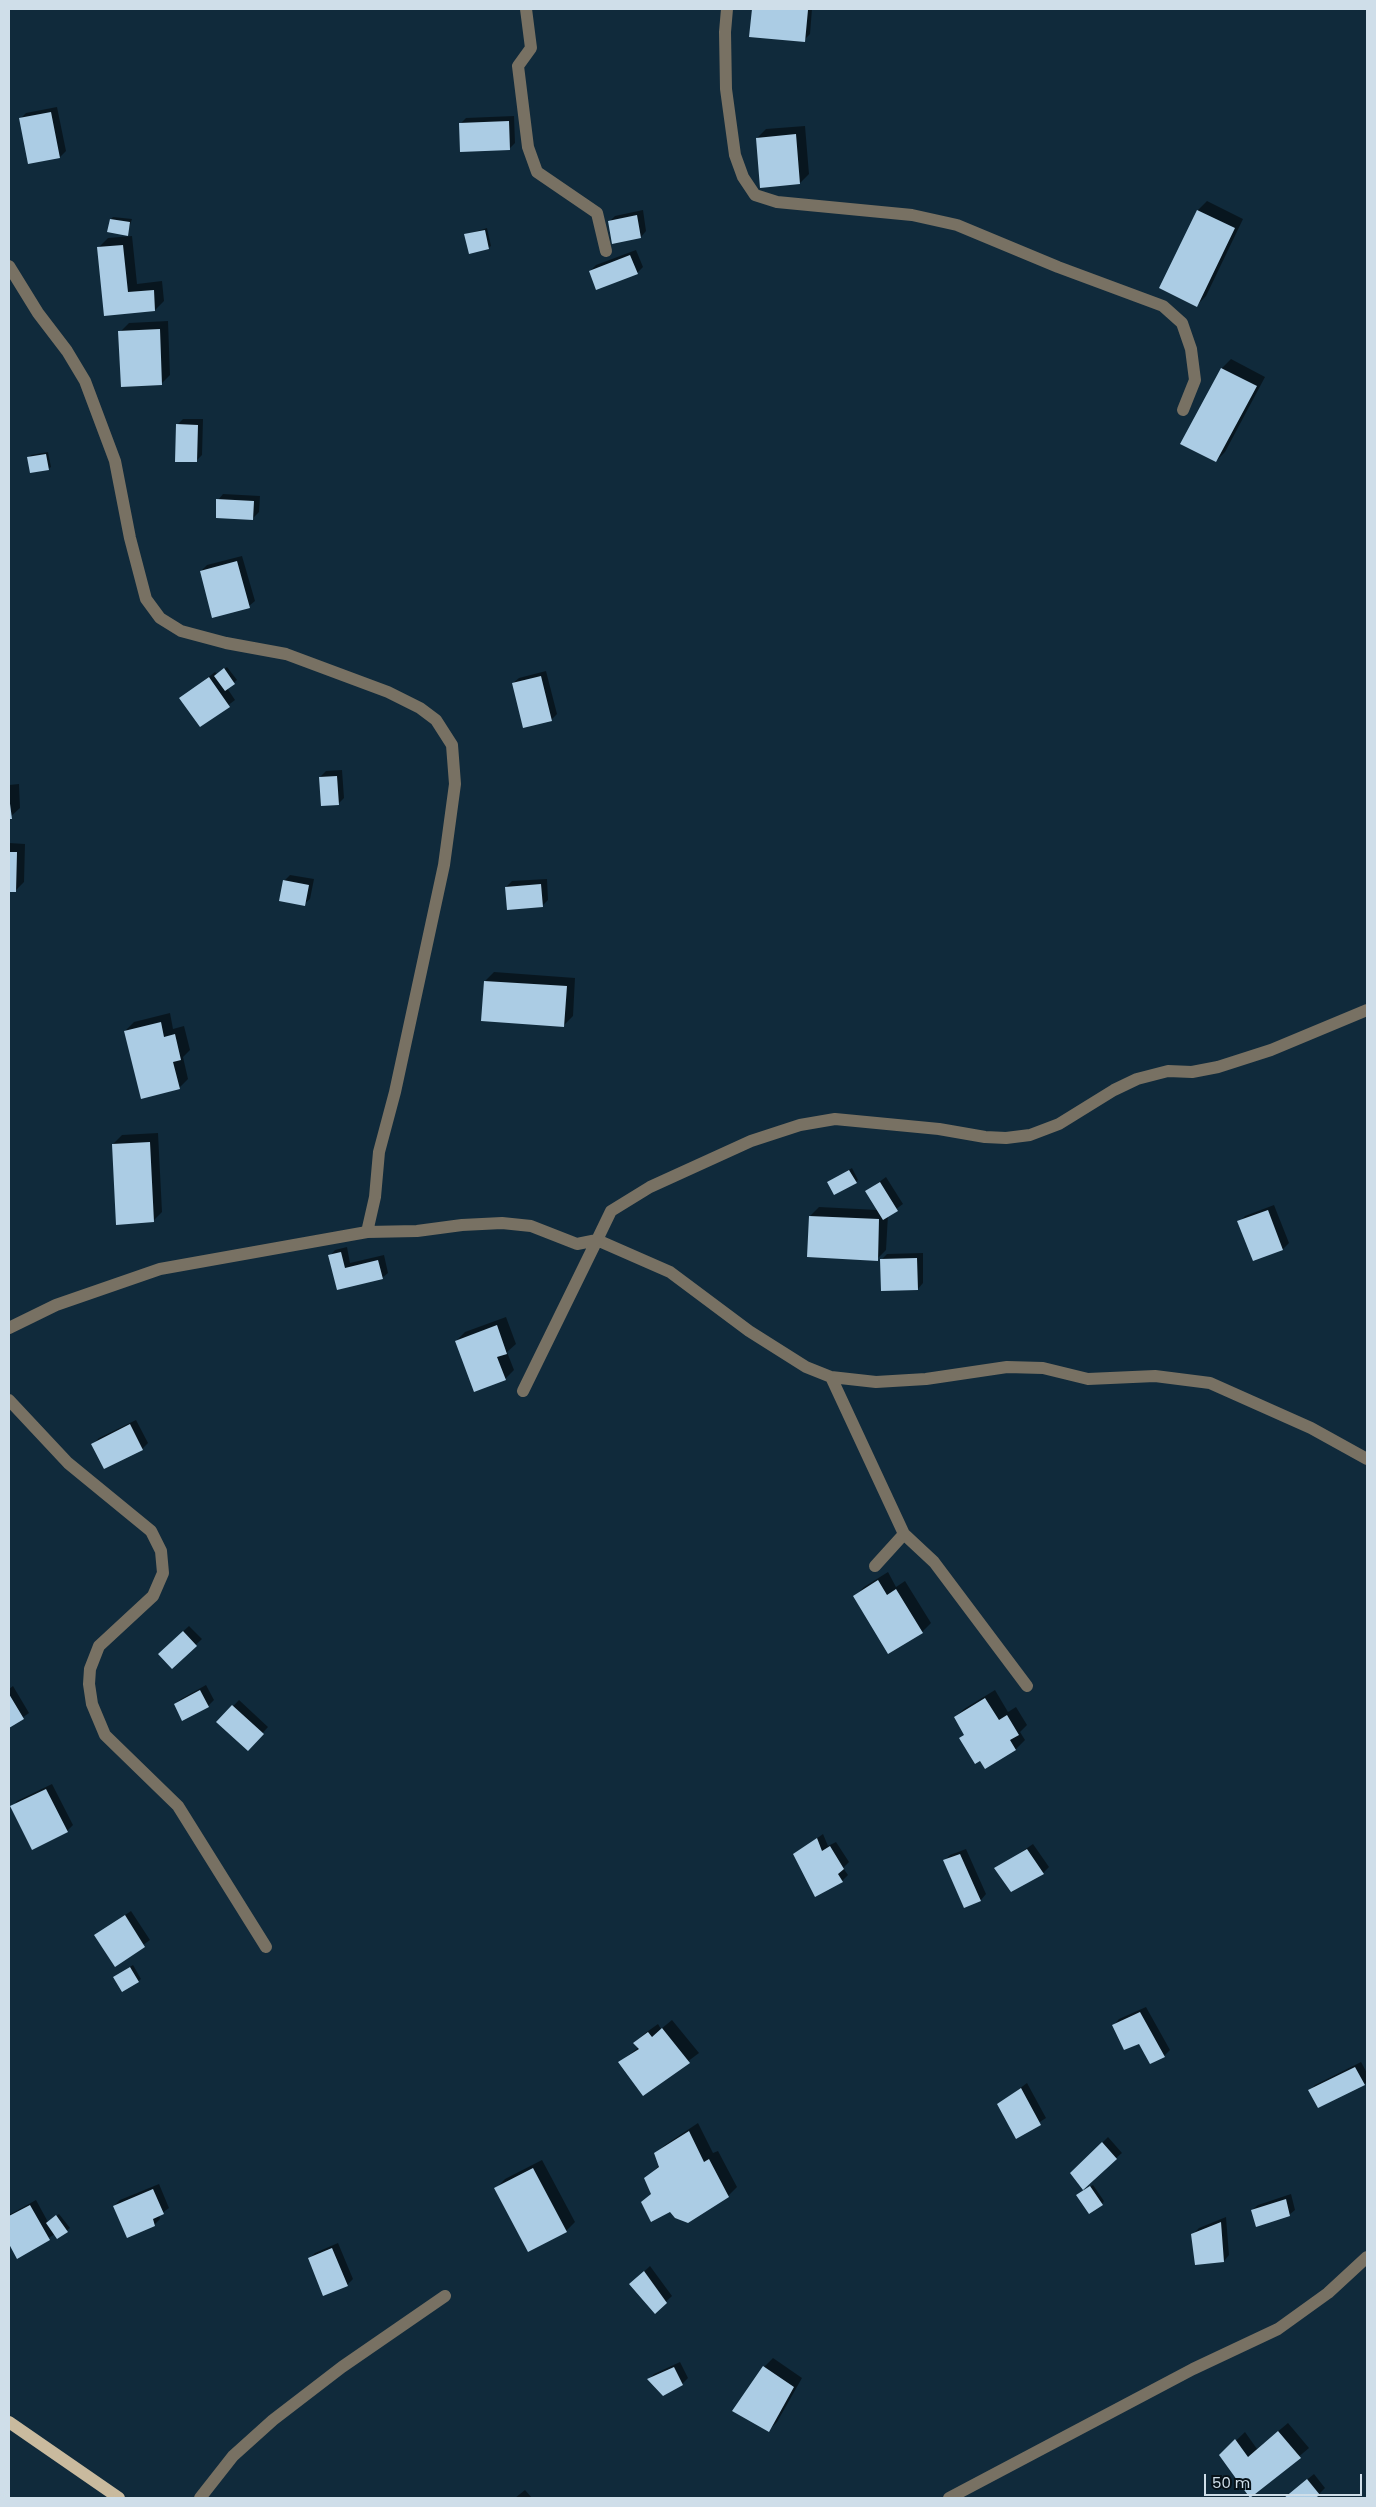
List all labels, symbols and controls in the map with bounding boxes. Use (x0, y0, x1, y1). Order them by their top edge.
scale bar (1206, 2464, 1364, 2496)
text: 50 m (1212, 2472, 1250, 2493)

